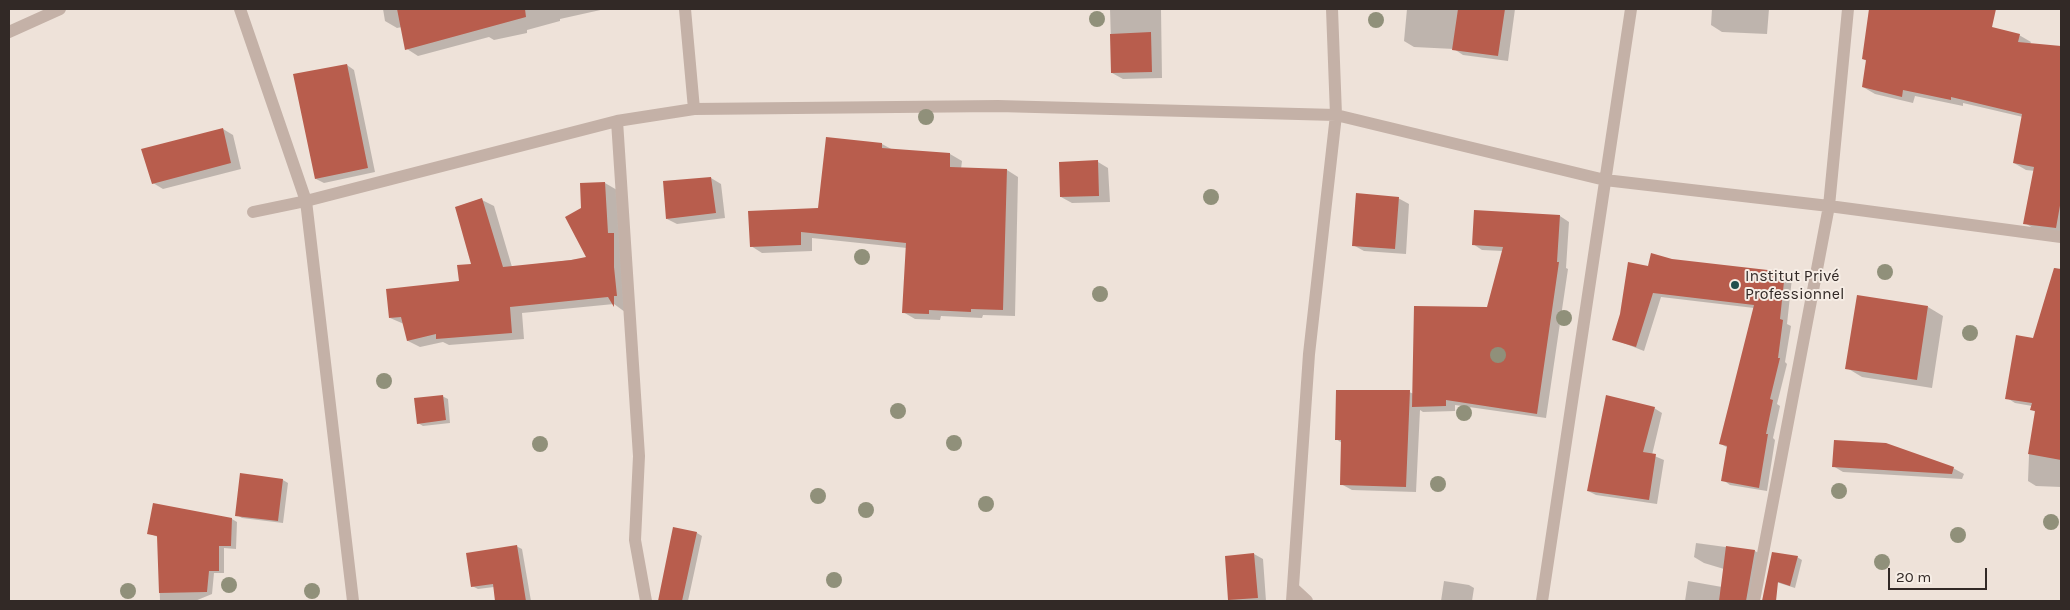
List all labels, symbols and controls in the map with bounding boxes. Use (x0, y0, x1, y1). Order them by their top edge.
place label: Institut Privé Professionnel (1745, 266, 1844, 304)
marker: Institut Privé Professionnel (1729, 279, 1741, 291)
scale bar (1890, 558, 1989, 590)
text: 20 m (1896, 568, 1931, 586)

